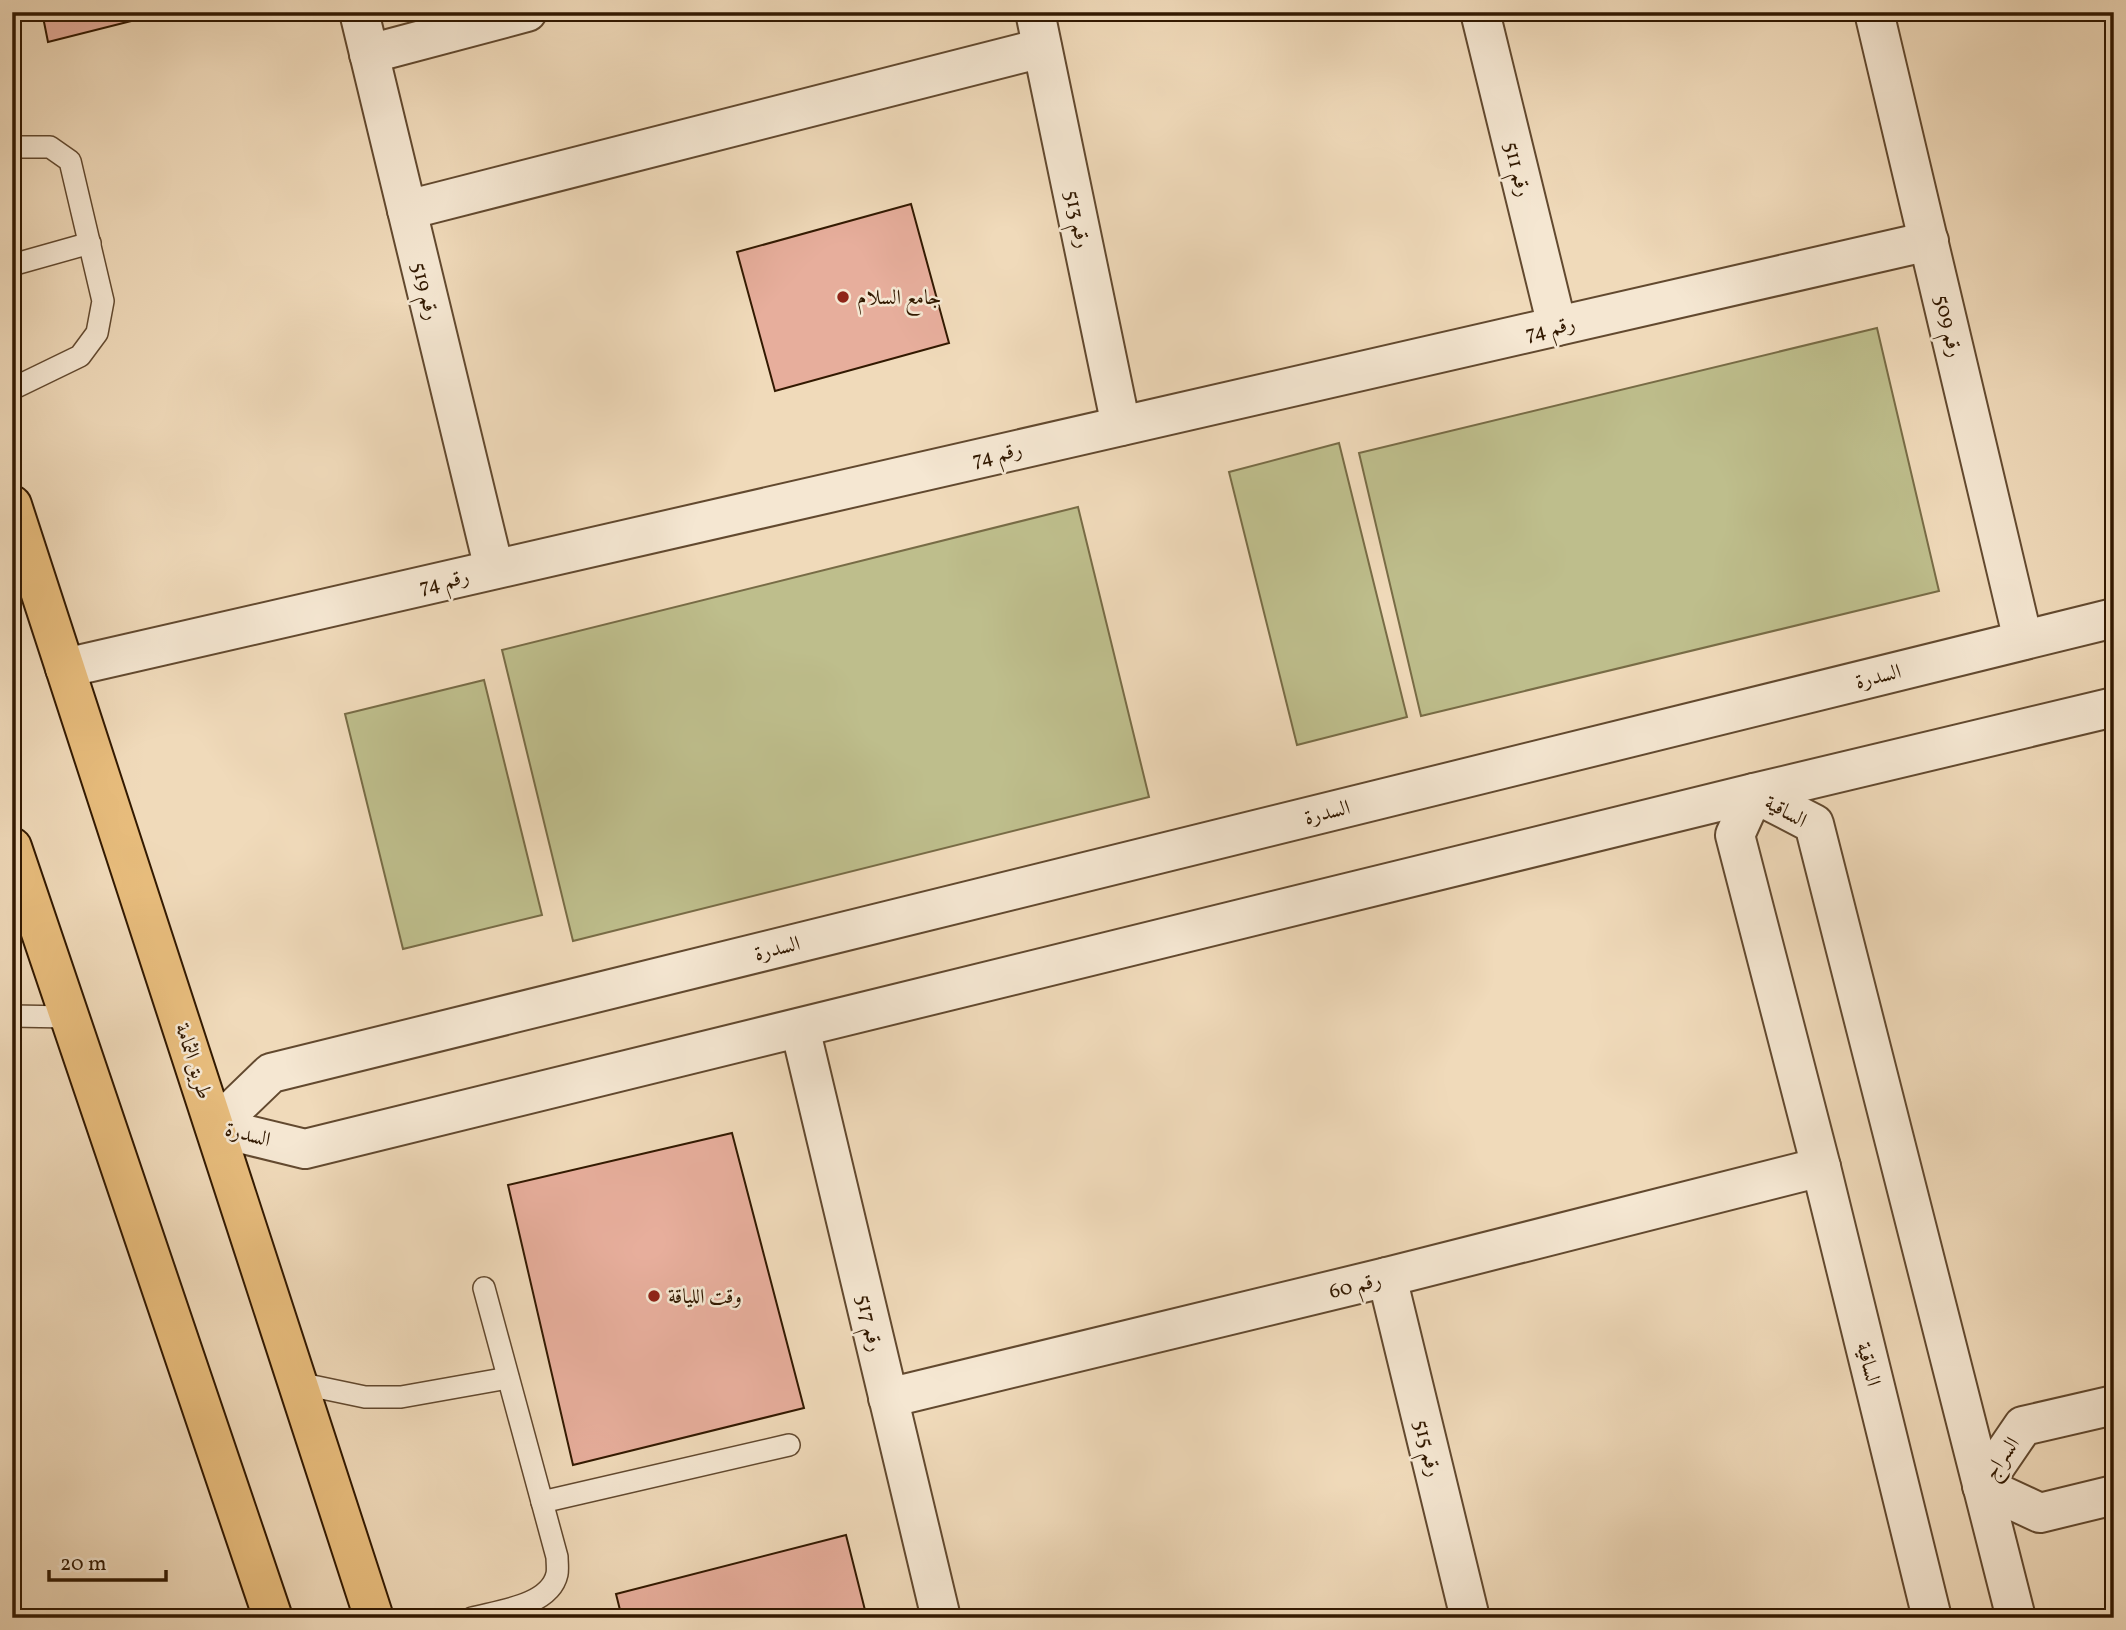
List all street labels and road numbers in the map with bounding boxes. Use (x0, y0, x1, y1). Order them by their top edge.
street label: رقم 511 (1492, 139, 1537, 201)
street label: رقم 513 (1052, 188, 1097, 252)
street label: رقم 519 (399, 259, 446, 324)
street label: رقم 509 (1922, 292, 1969, 361)
street label: رقم 74 (1523, 310, 1579, 353)
street label: رقم 74 (970, 436, 1026, 479)
street label: رقم 74 (417, 563, 473, 606)
street label: السدرة (1852, 658, 1904, 697)
street label: الساقية (1759, 789, 1812, 836)
street label: السدرة (1301, 794, 1353, 833)
street label: السدرة (751, 930, 803, 969)
street label: طريق الثمامة (167, 1020, 219, 1103)
street label: السدرة (222, 1115, 274, 1155)
street label: رقم 60 (1326, 1266, 1386, 1311)
street label: رقم 517 (844, 1292, 889, 1356)
street label: الساقية (1848, 1339, 1887, 1389)
street label: رقم 515 (1402, 1417, 1448, 1481)
street label: السراج (1977, 1432, 2030, 1488)

